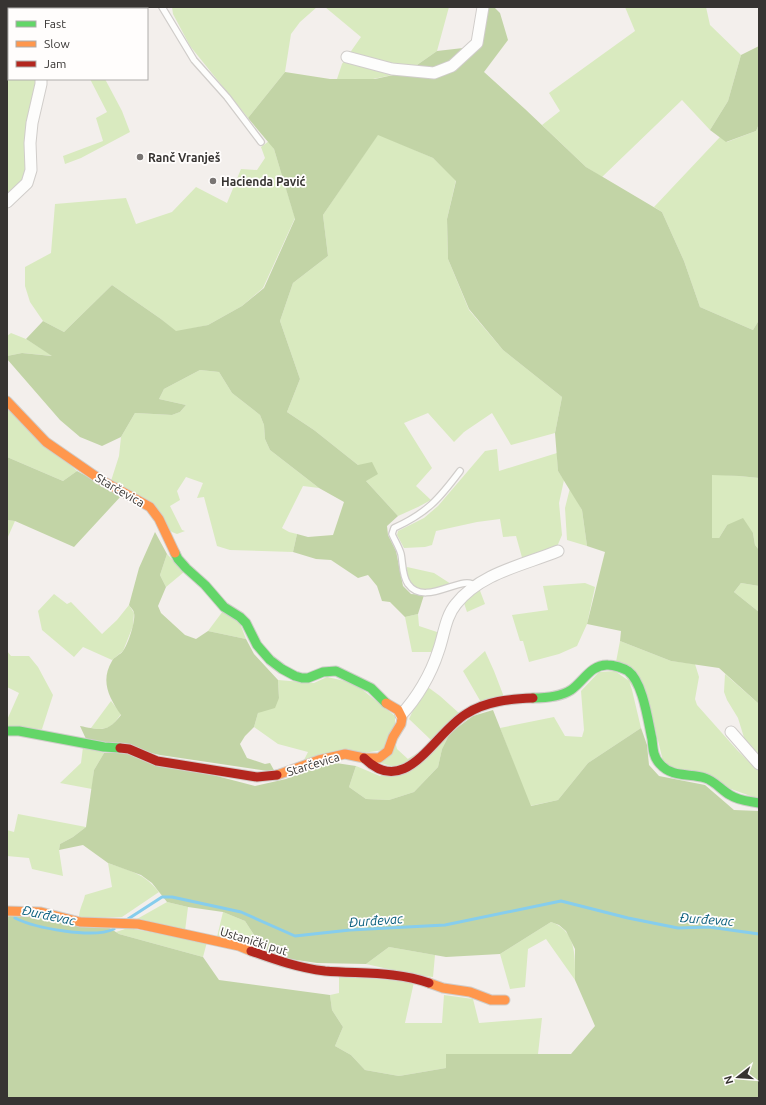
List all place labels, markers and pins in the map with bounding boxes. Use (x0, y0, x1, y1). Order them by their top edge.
place label: Ranč Vranješ (148, 151, 221, 164)
marker: Ranč Vranješ (135, 152, 145, 162)
place label: Hacienda Pavić (221, 175, 305, 188)
marker: Hacienda Pavić (208, 176, 218, 186)

